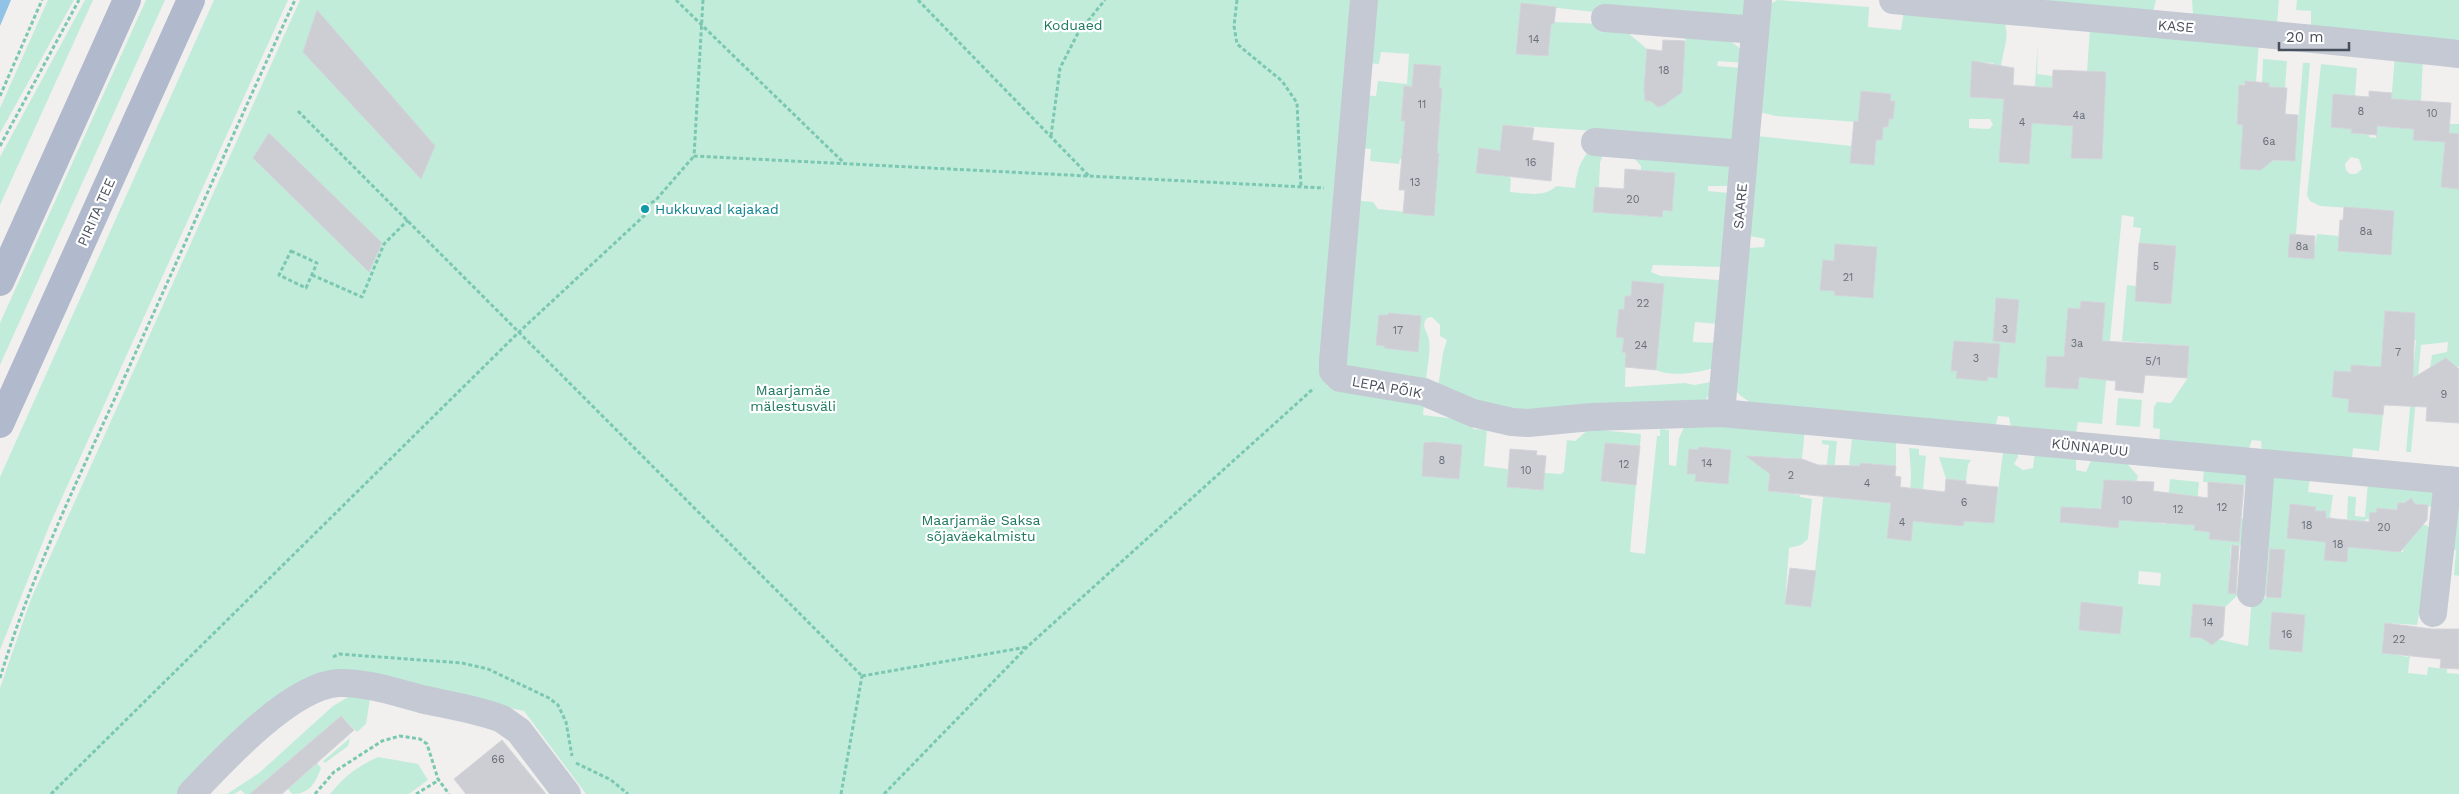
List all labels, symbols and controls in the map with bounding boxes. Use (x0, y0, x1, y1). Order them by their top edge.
park label: Koduaed (1043, 17, 1103, 33)
street label: KASE (2157, 17, 2195, 35)
scale bar (2279, 20, 2349, 52)
text: 20 m (2286, 28, 2324, 46)
house number: 14 (1528, 33, 1540, 46)
house number: 18 (1658, 64, 1670, 77)
house number: 11 (1418, 98, 1426, 111)
house number: 8 (2358, 105, 2365, 118)
house number: 10 (2426, 107, 2438, 120)
house number: 4a (2073, 109, 2085, 122)
house number: 4 (2019, 116, 2026, 129)
house number: 6a (2263, 135, 2275, 148)
house number: 16 (1526, 156, 1537, 169)
street label: PIRITA TEE (74, 175, 118, 248)
house number: 13 (1410, 176, 1420, 189)
street label: SAARE (1730, 183, 1750, 229)
house number: 20 (1626, 193, 1640, 206)
place label: Hukkuvad kajakad (655, 201, 779, 217)
marker: Hukkuvad kajakad (639, 203, 651, 215)
house number: 8a (2359, 225, 2373, 238)
house number: 8a (2295, 240, 2309, 253)
house number: 5 (2153, 260, 2159, 273)
house number: 21 (1843, 271, 1853, 284)
house number: 22 (1637, 297, 1649, 310)
house number: 3 (2002, 323, 2008, 336)
house number: 17 (1393, 324, 1403, 337)
house number: 3a (2071, 337, 2083, 350)
house number: 24 (1635, 339, 1648, 352)
house number: 7 (2395, 346, 2401, 359)
house number: 3 (1973, 352, 1979, 365)
house number: 5/1 (2145, 355, 2161, 368)
street label: LEPA PÕIK (1351, 373, 1423, 401)
park label: Maarjamäe mälestusväli (750, 382, 836, 414)
house number: 9 (2441, 388, 2448, 401)
street label: KÜNNAPUU (2051, 435, 2129, 459)
house number: 8 (1439, 454, 1446, 467)
house number: 14 (1701, 457, 1713, 470)
house number: 12 (1619, 458, 1629, 471)
house number: 10 (1520, 464, 1532, 477)
house number: 2 (1788, 469, 1794, 482)
house number: 4 (1864, 477, 1871, 490)
house number: 10 (2121, 494, 2133, 507)
house number: 6 (1961, 496, 1968, 509)
house number: 12 (2217, 501, 2227, 514)
house number: 12 (2173, 503, 2183, 516)
park label: Maarjamäe Saksa sõjaväekalmistu (921, 512, 1041, 544)
house number: 4 (1899, 516, 1906, 529)
house number: 18 (2301, 519, 2313, 532)
house number: 20 (2377, 521, 2391, 534)
house number: 18 (2332, 538, 2344, 551)
house number: 14 (2202, 616, 2214, 629)
house number: 16 (2282, 628, 2293, 641)
house number: 22 (2393, 633, 2405, 646)
house number: 66 (491, 753, 505, 766)

